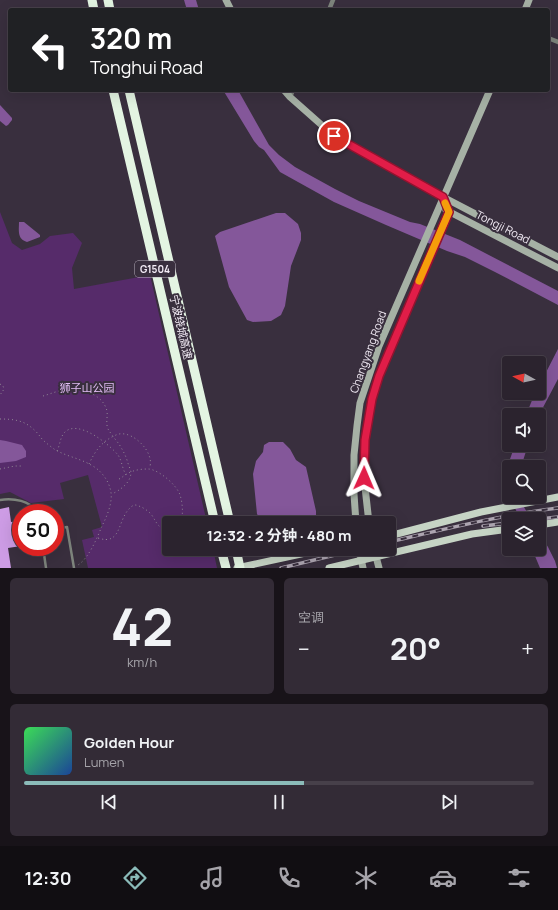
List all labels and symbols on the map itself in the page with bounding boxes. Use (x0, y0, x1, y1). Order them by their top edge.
pin (317, 119, 351, 153)
street label: Tongji Road (474, 207, 533, 247)
road number: G1504 (135, 261, 175, 277)
street label: 宁波绕城高速 (167, 293, 196, 361)
street label: Changyang Road (346, 309, 389, 395)
north arrow (502, 356, 546, 400)
park label: 狮子山公园 (60, 380, 115, 395)
position arrow (343, 457, 385, 499)
speed limit sign: 50 (12, 504, 64, 556)

